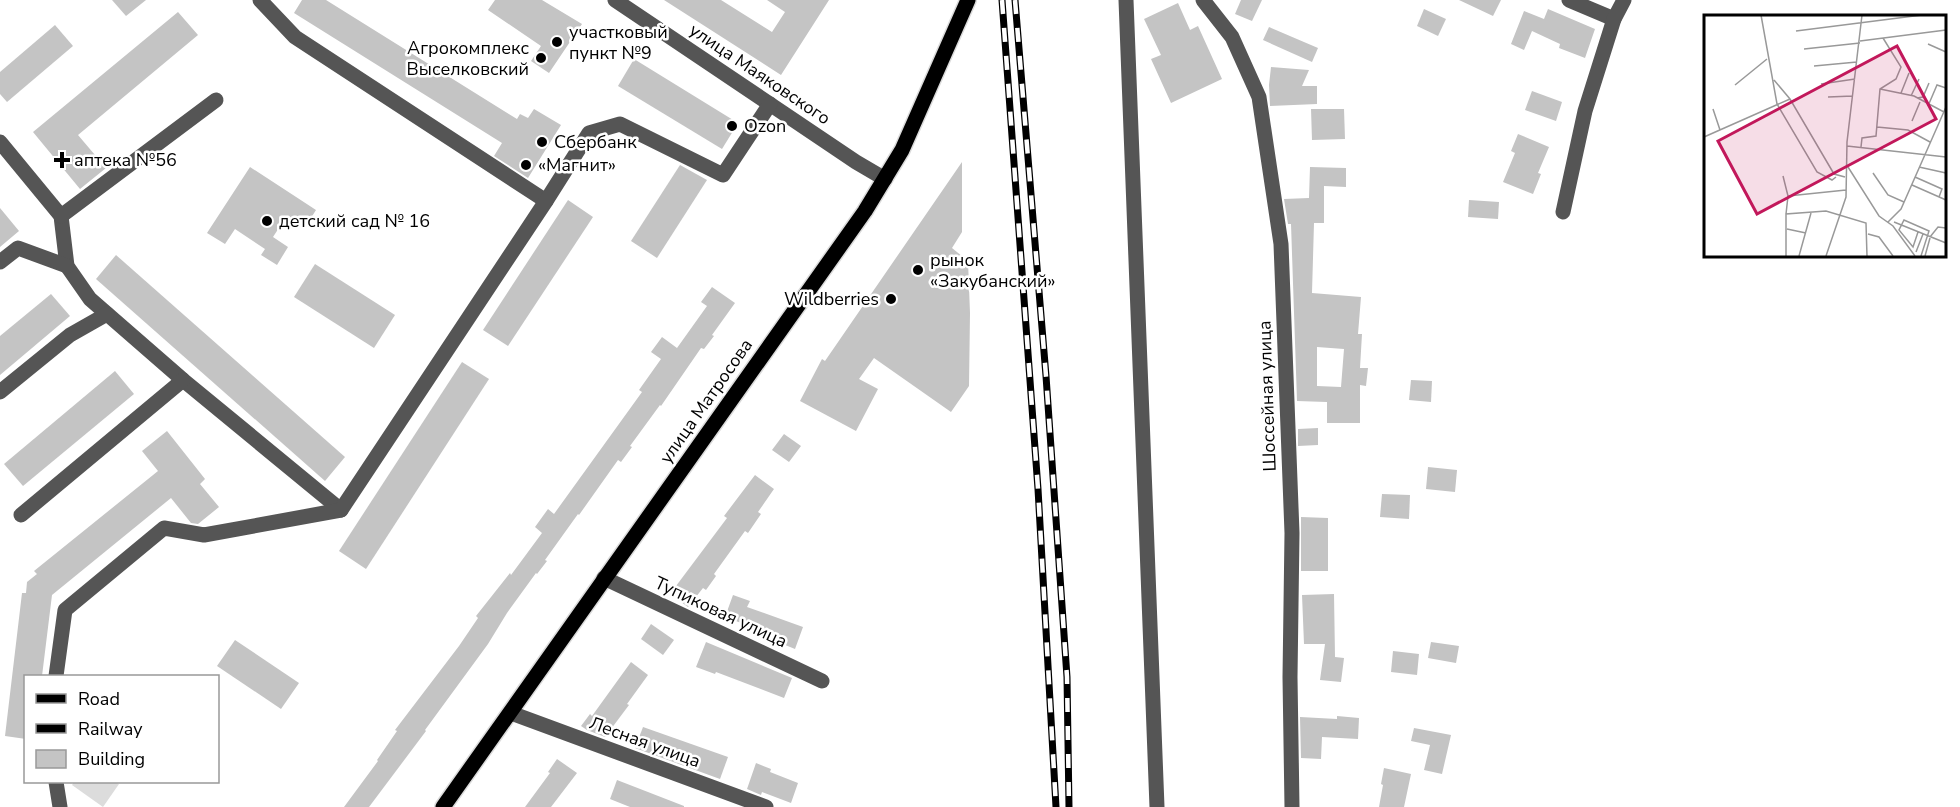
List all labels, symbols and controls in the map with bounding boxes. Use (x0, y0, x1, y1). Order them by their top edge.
inset map (1704, 15, 1945, 256)
street label: улица Маяковского (685, 18, 835, 130)
place label: участковый пункт №9 (569, 20, 668, 65)
marker: участковый пункт №9 (550, 35, 564, 49)
place label: Агрокомплекс Выселковский (407, 36, 529, 81)
marker: Агрокомплекс Выселковский (534, 51, 548, 65)
place label: Ozon (744, 114, 786, 138)
marker: Ozon (725, 119, 739, 133)
place label: Сбербанк (554, 130, 637, 154)
marker: Сбербанк (535, 135, 549, 149)
place label: аптека №56 (74, 148, 177, 172)
marker: аптека №56 (55, 153, 69, 167)
place label: «Магнит» (538, 153, 616, 177)
marker: «Магнит» (519, 158, 533, 172)
place label: детский сад № 16 (279, 209, 430, 233)
marker: детский сад № 16 (260, 214, 274, 228)
place label: рынок «Закубанский» (930, 248, 1055, 293)
marker: рынок «Закубанский» (911, 263, 925, 277)
place label: Wildberries (784, 287, 879, 311)
marker: Wildberries (884, 292, 898, 306)
street label: Шоссейная улица (1252, 320, 1282, 472)
street label: улица Матросова (654, 334, 758, 468)
street label: Тупиковая улица (651, 571, 791, 653)
legend (24, 675, 219, 783)
text: Road (78, 687, 120, 711)
street label: Лесная улица (586, 711, 704, 773)
text: Railway (78, 717, 143, 741)
text: Building (78, 747, 145, 771)

